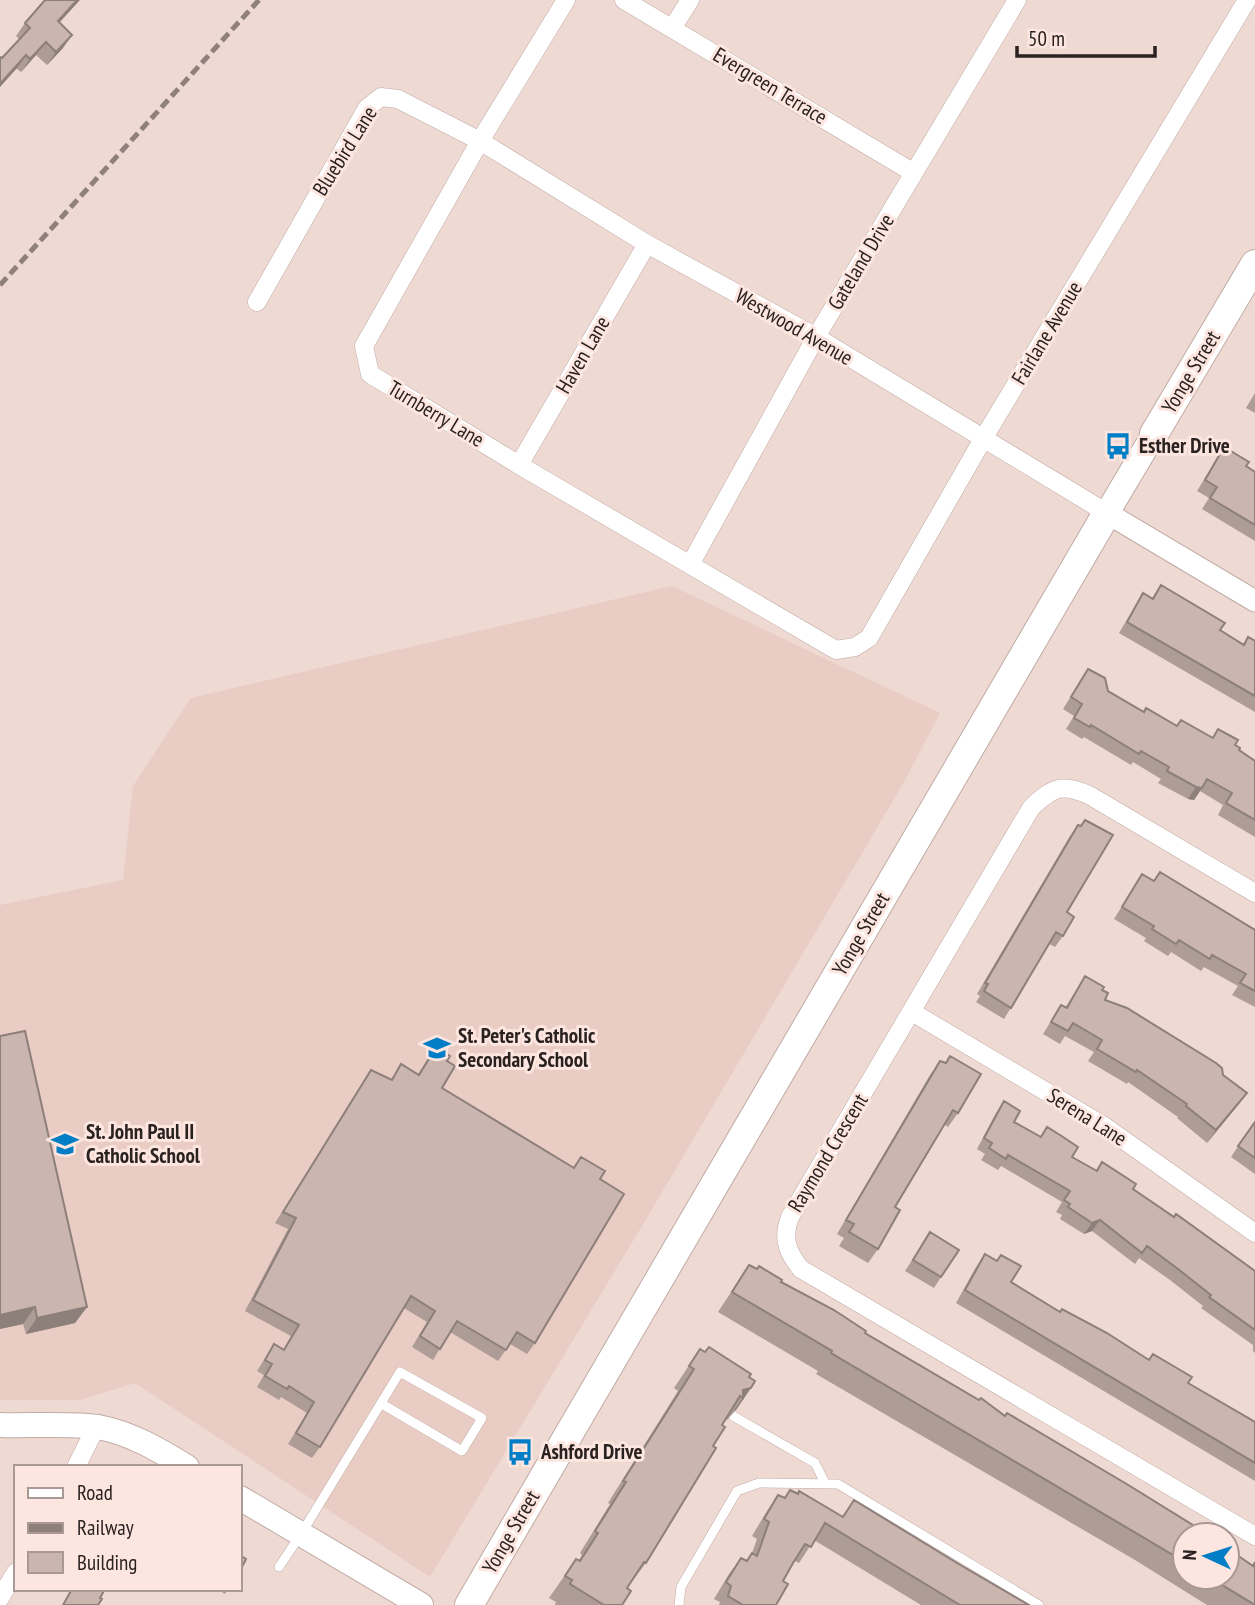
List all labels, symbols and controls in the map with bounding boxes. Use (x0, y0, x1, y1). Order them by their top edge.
scale bar (1017, 14, 1155, 58)
text: 50 m (1028, 25, 1065, 52)
street label: Evergreen Terrace (708, 41, 832, 130)
street label: Bluebird Lane (307, 101, 383, 200)
street label: Gateland Drive (821, 209, 900, 315)
street label: Fairlane Avenue (1005, 276, 1088, 389)
street label: Westwood Avenue (731, 282, 858, 371)
street label: Haven Lane (550, 311, 615, 398)
street label: Yonge Street (1155, 325, 1226, 418)
street label: Turnberry Lane (383, 374, 489, 453)
bus stop icon: Esther Drive (1103, 431, 1133, 461)
place label: Esther Drive (1139, 432, 1230, 459)
street label: Yonge Street (826, 887, 895, 980)
place label: St. Peter's Catholic Secondary School (458, 1022, 596, 1073)
school or university icon: St. Peter's Catholic Secondary School (422, 1033, 452, 1063)
street label: Serena Lane (1042, 1082, 1132, 1152)
street label: Raymond Crescent (782, 1088, 874, 1217)
place label: St. John Paul II Catholic School (86, 1118, 201, 1169)
school or university icon: St. John Paul II Catholic School (50, 1129, 80, 1159)
bus stop icon: Ashford Drive (505, 1437, 535, 1467)
place label: Ashford Drive (540, 1438, 642, 1465)
legend (14, 1465, 242, 1591)
text: Road (77, 1479, 113, 1506)
street label: Yonge Street (476, 1485, 545, 1578)
text: Railway (77, 1514, 134, 1541)
north arrow (1171, 1521, 1241, 1591)
text: Building (77, 1549, 137, 1576)
text: N (1177, 1549, 1201, 1561)

